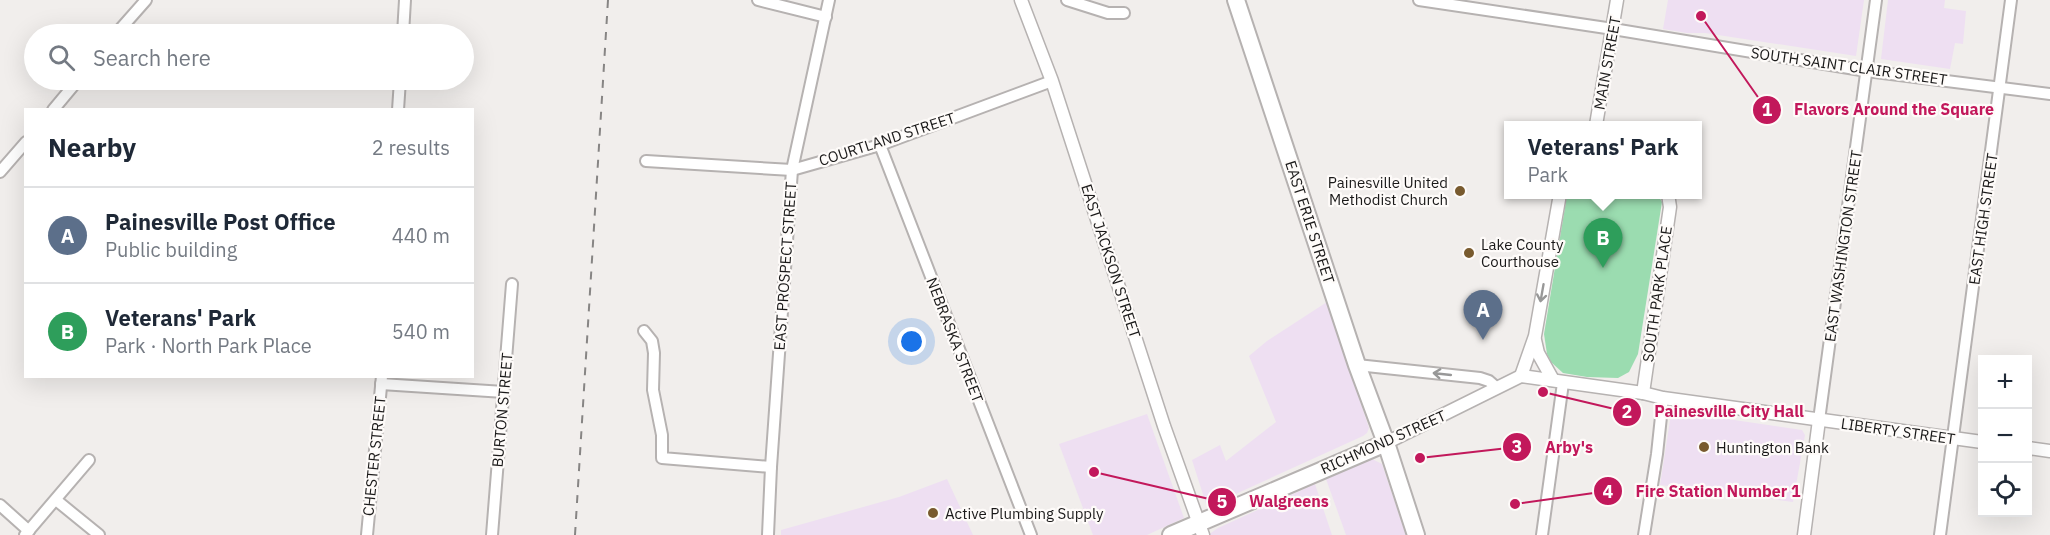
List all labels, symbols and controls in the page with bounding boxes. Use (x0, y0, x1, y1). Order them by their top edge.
street label: MAIN STREET (1589, 14, 1625, 111)
search box (24, 24, 474, 90)
icon: search (45, 41, 78, 74)
text: Search here (93, 43, 211, 72)
street label: SOUTH SAINT CLAIR STREET (1750, 43, 1949, 89)
callout: Flavors Around the Square (1752, 93, 2006, 127)
text: 1 (1762, 98, 1773, 121)
text: Flavors Around the Square (1794, 99, 1994, 119)
street label: COURTLAND STREET (816, 108, 958, 170)
popup (1504, 121, 1702, 199)
text: Nearby (48, 130, 136, 164)
text: Veterans' Park (1528, 132, 1678, 161)
text: 2 results (372, 134, 450, 161)
street label: EAST WASHINGTON STREET (1820, 148, 1866, 343)
street label: EAST HIGH STREET (1964, 151, 2002, 286)
street label: EAST ERIE STREET (1281, 158, 1339, 286)
text: Park (1528, 161, 1568, 188)
place label: Painesville United Methodist Church (1328, 173, 1448, 209)
street label: EAST PROSPECT STREET (770, 181, 800, 351)
street label: EAST JACKSON STREET (1077, 182, 1145, 341)
marker: Painesville United Methodist Church (1453, 184, 1467, 198)
text: Painesville Post Office (105, 207, 336, 236)
pin: B (1584, 218, 1622, 268)
text: A (61, 222, 74, 249)
text: 440 m (392, 222, 450, 249)
street label: SOUTH PARK PLACE (1638, 225, 1676, 363)
place label: Lake County Courthouse (1481, 235, 1564, 271)
text: Public building (105, 236, 237, 263)
marker: Lake County Courthouse (1462, 246, 1476, 260)
street label: NEBRASKA STREET (922, 275, 988, 406)
one-way arrow (1536, 283, 1547, 303)
pin: A (1464, 290, 1502, 340)
text: Veterans' Park (105, 303, 256, 332)
text: B (61, 318, 74, 345)
text: 540 m (392, 318, 450, 345)
your location (897, 327, 926, 356)
text: Park · North Park Place (105, 332, 312, 359)
street label: BURTON STREET (488, 351, 517, 468)
map controls (1978, 355, 2032, 517)
button: + (1978, 355, 2032, 409)
one-way arrow (1433, 368, 1453, 379)
street label: CHESTER STREET (358, 395, 390, 517)
callout: Painesville City Hall (1612, 395, 1815, 429)
text: 2 (1622, 400, 1632, 423)
text: Painesville City Hall (1654, 401, 1804, 421)
street label: RICHMOND STREET (1317, 406, 1449, 478)
button: − (1978, 409, 2032, 463)
street label: LIBERTY STREET (1840, 414, 1957, 448)
callout: Arby's (1502, 430, 1605, 464)
text: 3 (1512, 435, 1522, 458)
text: Arby's (1545, 437, 1593, 457)
place label: Huntington Bank (1716, 438, 1829, 457)
marker: Huntington Bank (1697, 440, 1711, 454)
button: locate (1978, 463, 2032, 517)
callout: Fire Station Number 1 (1593, 474, 1812, 508)
text: 4 (1603, 480, 1614, 503)
text: Fire Station Number 1 (1635, 481, 1801, 501)
callout: Walgreens (1207, 485, 1341, 519)
text: 5 (1217, 490, 1228, 513)
text: Walgreens (1249, 491, 1329, 511)
place label: Active Plumbing Supply (945, 504, 1104, 523)
marker: Active Plumbing Supply (926, 506, 940, 520)

